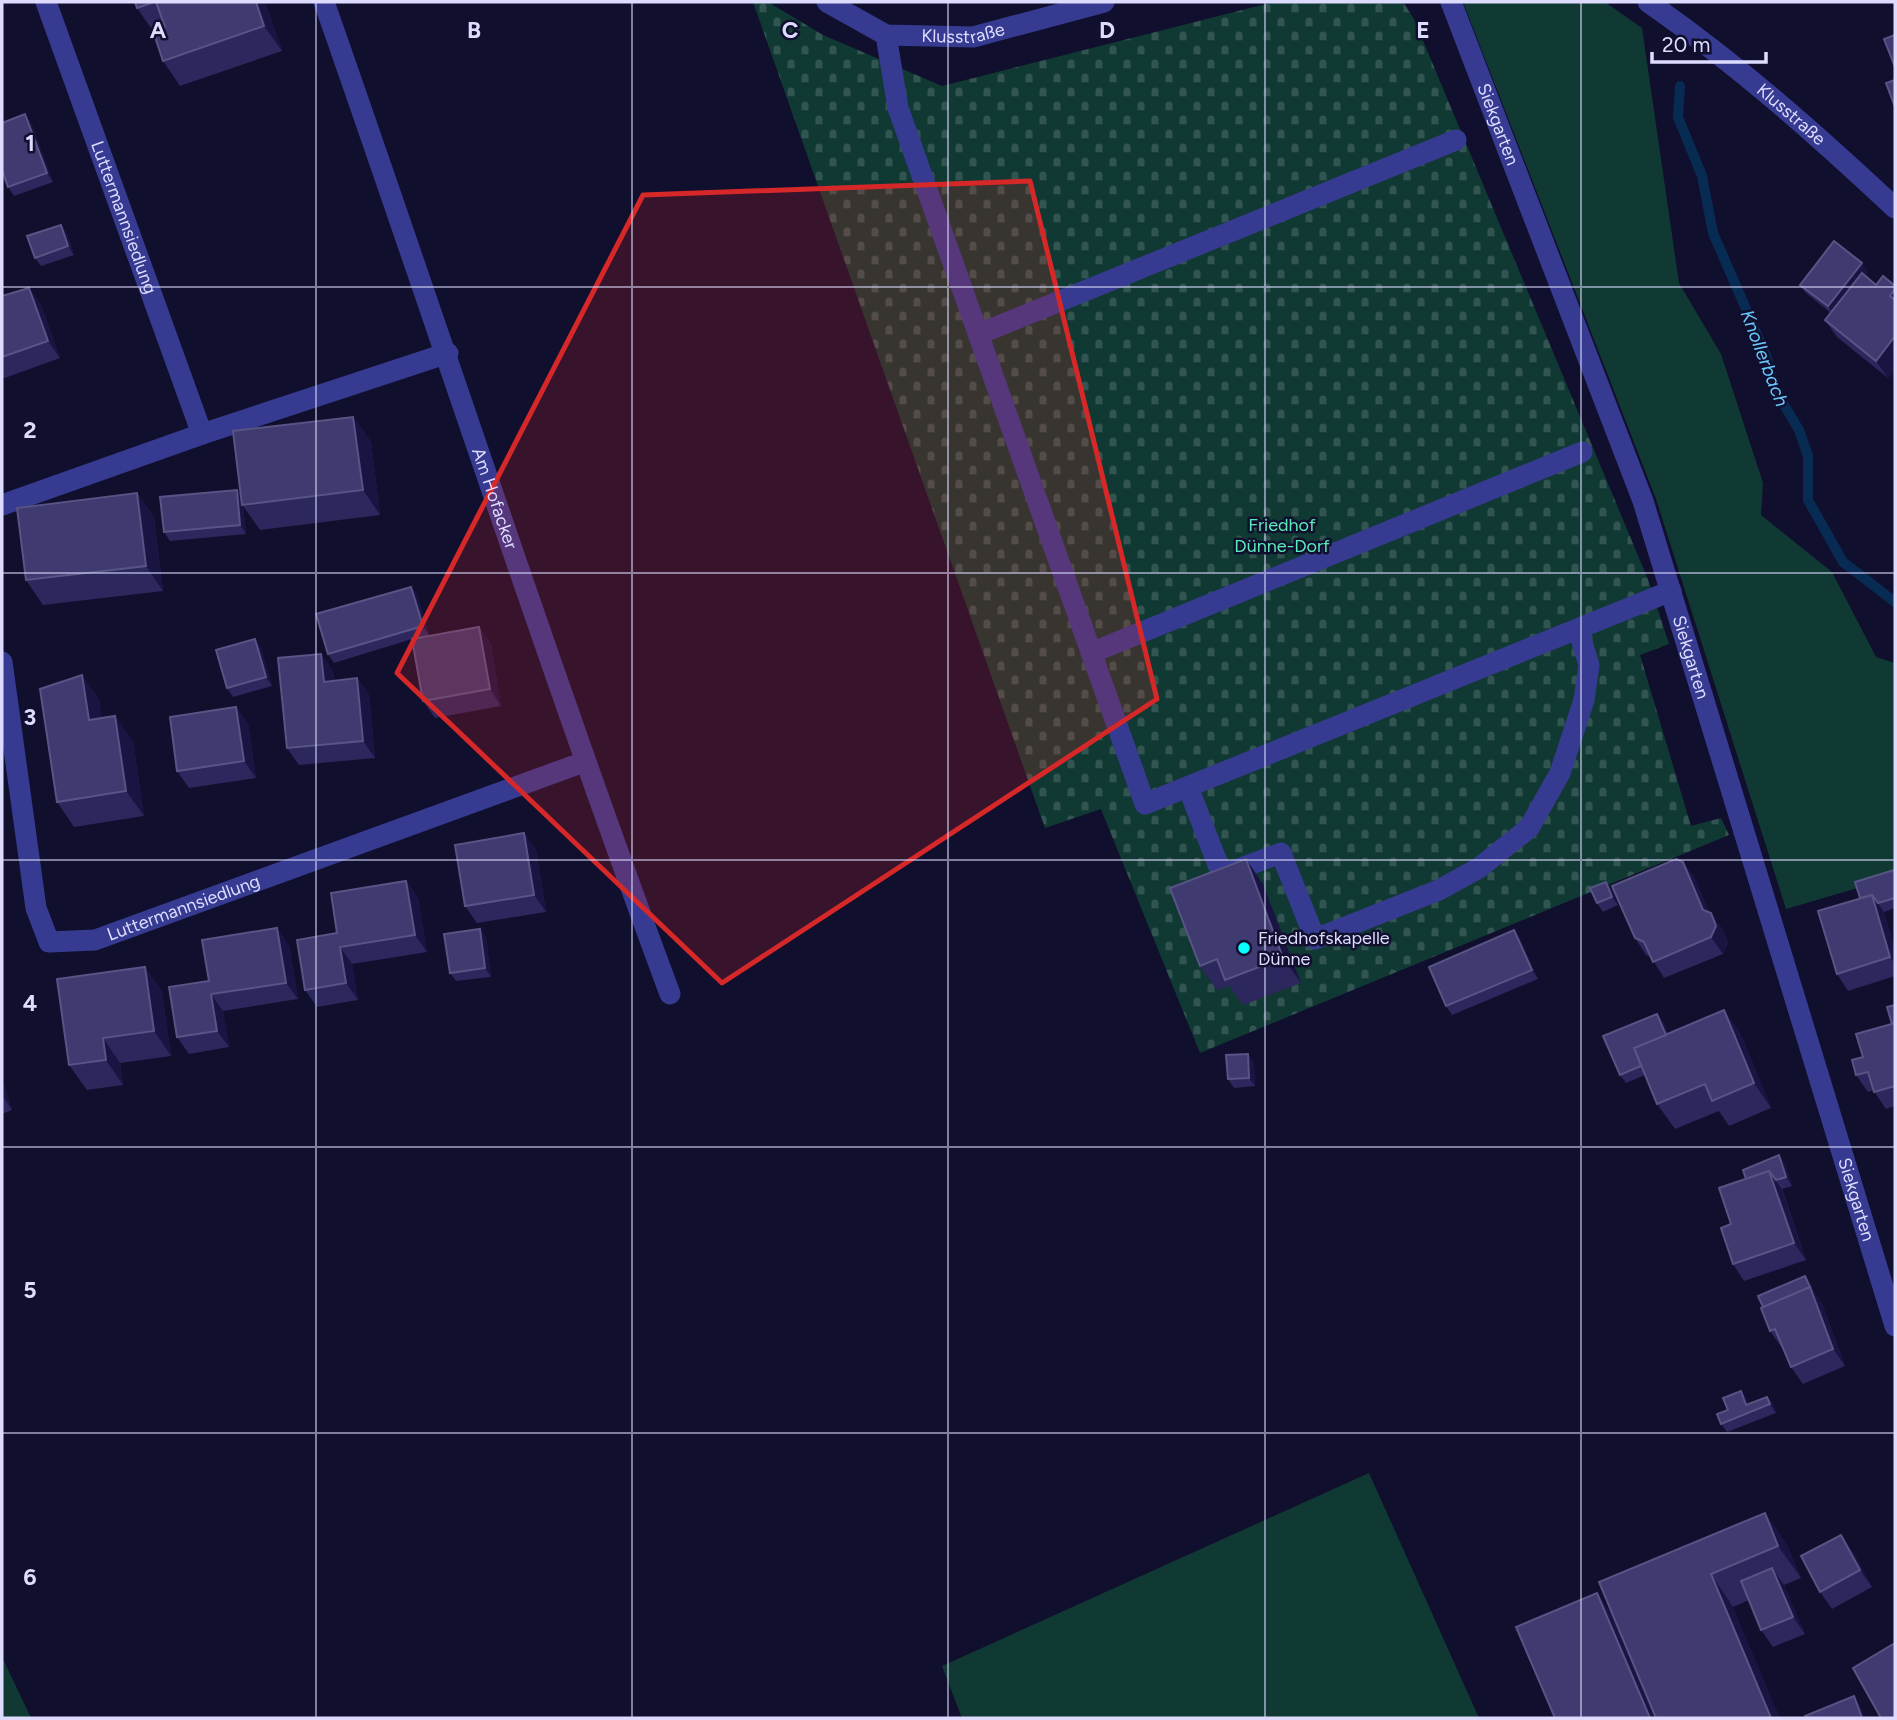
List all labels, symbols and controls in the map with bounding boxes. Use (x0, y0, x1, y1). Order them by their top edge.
text: A (150, 16, 167, 44)
text: B (467, 16, 481, 44)
text: C (782, 16, 799, 44)
text: D (1099, 16, 1115, 44)
text: E (1416, 16, 1430, 44)
street label: Klusstraße (921, 18, 1007, 48)
scale bar (1652, 21, 1766, 65)
text: 20 m (1662, 32, 1710, 57)
street label: Klusstraße (1752, 79, 1830, 150)
street label: Siekgarten (1472, 80, 1524, 168)
text: 1 (25, 129, 35, 157)
street label: Luttermannsiedlung (86, 138, 161, 297)
water label: Knollerbach (1736, 307, 1794, 410)
text: 2 (23, 416, 37, 444)
street label: Am Hofacker (467, 445, 522, 552)
park label: Friedhof Dünne-Dorf (1234, 514, 1330, 557)
street label: Siekgarten (1668, 613, 1714, 702)
text: 3 (24, 703, 36, 731)
street label: Luttermannsiedlung (104, 870, 263, 946)
place label: Friedhofskapelle Dünne (1258, 927, 1390, 970)
marker: Friedhofskapelle Dünne (1236, 940, 1252, 956)
text: 4 (23, 989, 37, 1017)
street label: Siekgarten (1833, 1155, 1879, 1244)
text: 5 (23, 1276, 37, 1304)
text: 6 (23, 1563, 37, 1591)

